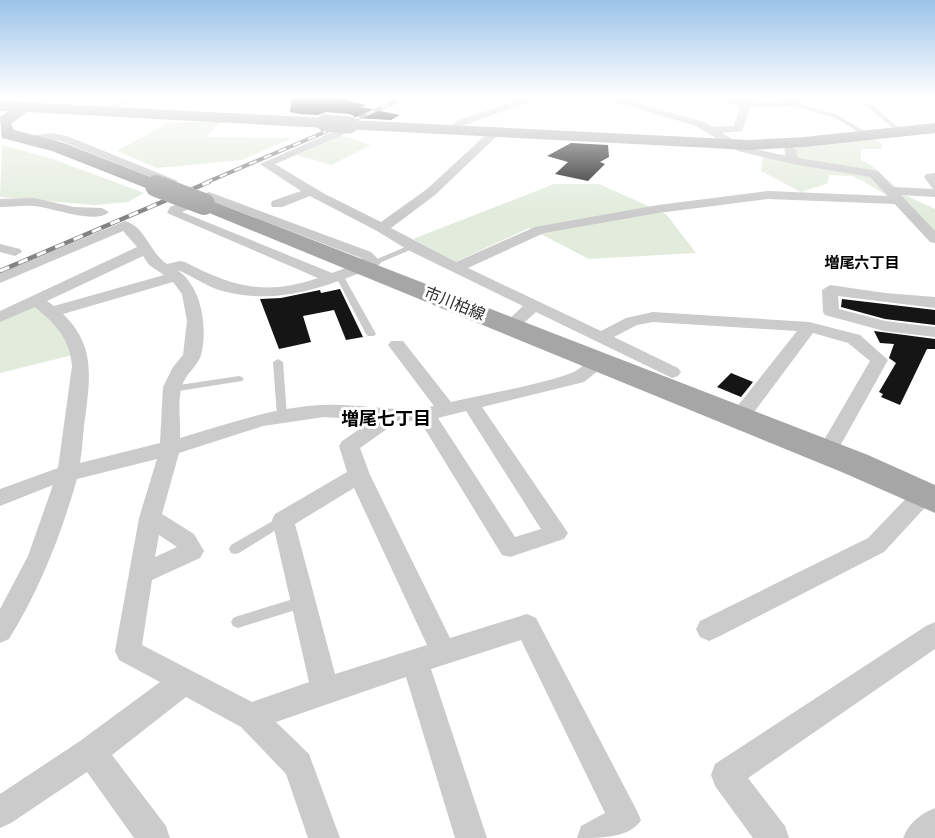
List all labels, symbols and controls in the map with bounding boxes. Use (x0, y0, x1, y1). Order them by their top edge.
district label: 増尾六丁目 (824, 254, 900, 272)
street label: 市川柏線 (422, 283, 488, 324)
district label: 増尾七丁目 (341, 408, 431, 429)

